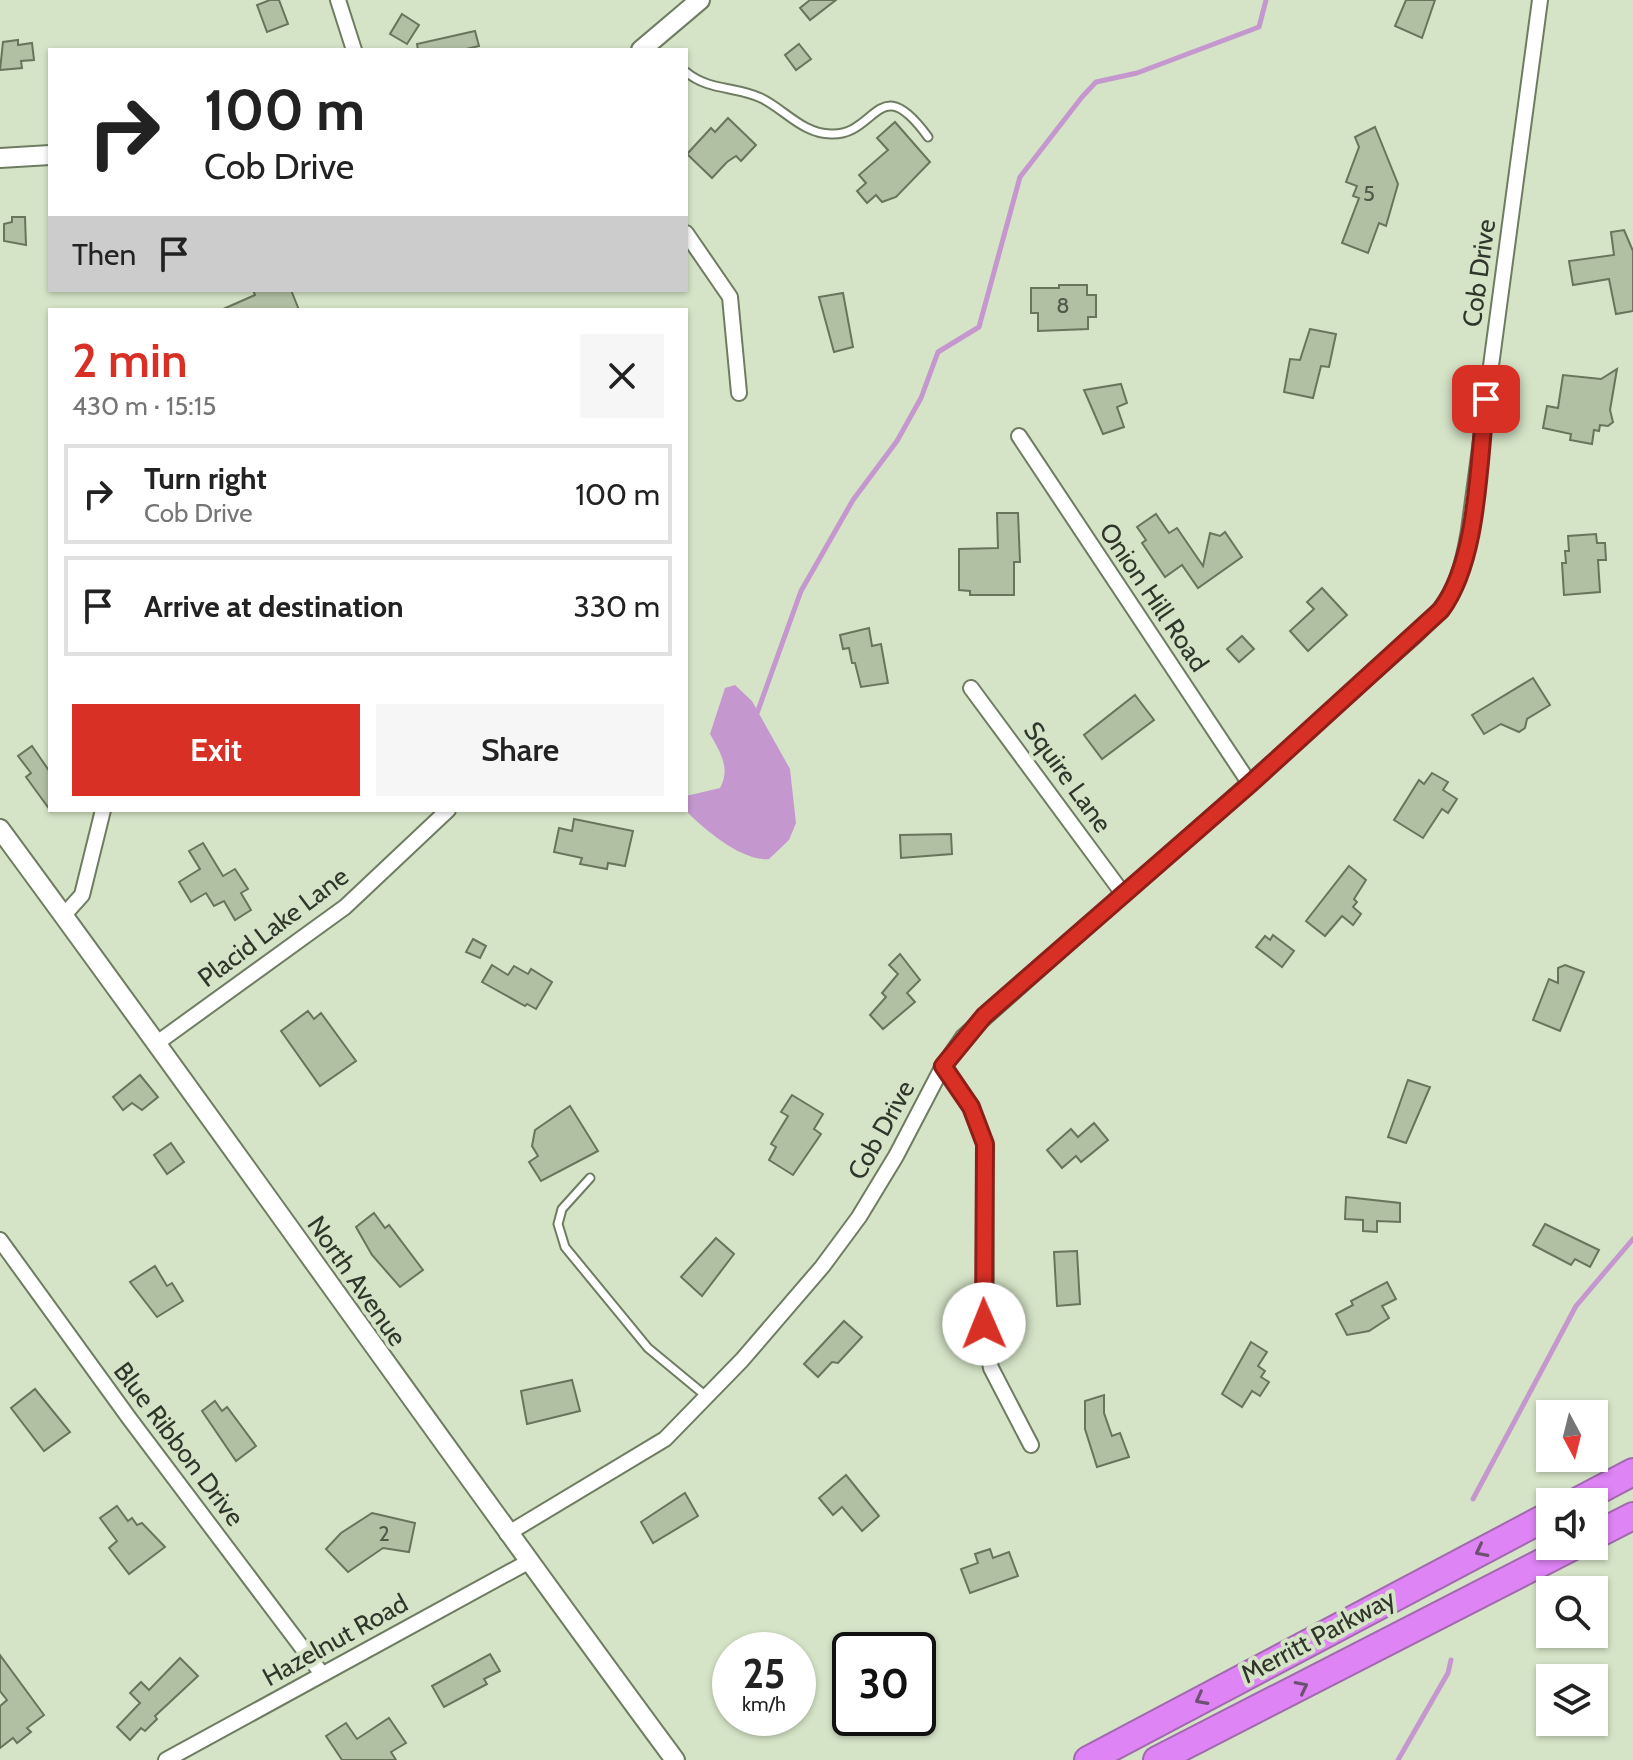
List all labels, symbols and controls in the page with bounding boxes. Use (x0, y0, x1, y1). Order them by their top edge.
text: 100 m (204, 76, 365, 144)
icon: right (72, 80, 176, 184)
text: Cob Drive (204, 144, 354, 188)
house number: 5 (1363, 180, 1375, 207)
street label: Cob Drive (1456, 217, 1502, 329)
icon: arrive (152, 232, 196, 276)
text: Then (72, 236, 136, 273)
house number: 8 (1056, 292, 1070, 319)
text: 2 min (72, 331, 188, 389)
button: close (580, 334, 664, 418)
pin (1452, 365, 1520, 433)
icon: arrive (1464, 377, 1508, 421)
text: 430 m · 15:15 (72, 390, 216, 422)
text: Turn right (144, 460, 267, 497)
icon: right (76, 472, 120, 516)
text: 100 m (575, 476, 660, 513)
text: Cob Drive (144, 497, 253, 529)
street label: Onion Hill Road (1092, 516, 1216, 678)
icon: arrive (76, 584, 120, 628)
text: Arrive at destination (144, 588, 404, 625)
text: 330 m (574, 588, 660, 625)
button: Exit (72, 704, 360, 796)
button: Share (376, 704, 664, 796)
street label: Squire Lane (1017, 715, 1119, 839)
street label: Placid Lake Lane (191, 860, 355, 994)
street label: Cob Drive (841, 1075, 921, 1185)
street label: North Avenue (300, 1210, 414, 1352)
position arrow (942, 1282, 1026, 1366)
street label: Blue Ribbon Drive (107, 1356, 251, 1532)
north arrow (1536, 1400, 1608, 1472)
map controls (1536, 1400, 1608, 1736)
button: sound (1536, 1488, 1608, 1560)
house number: 2 (378, 1520, 390, 1547)
one-way arrow (1474, 1542, 1489, 1557)
button: search (1536, 1576, 1608, 1648)
street label: Merritt Parkway (1235, 1582, 1401, 1690)
street label: Hazelnut Road (257, 1587, 413, 1693)
speed limit sign: 30 (832, 1632, 936, 1736)
text: 25 (743, 1649, 785, 1698)
button: layers (1536, 1664, 1608, 1736)
one-way arrow (1293, 1682, 1308, 1697)
one-way arrow (1195, 1689, 1209, 1704)
text: km/h (742, 1692, 786, 1716)

